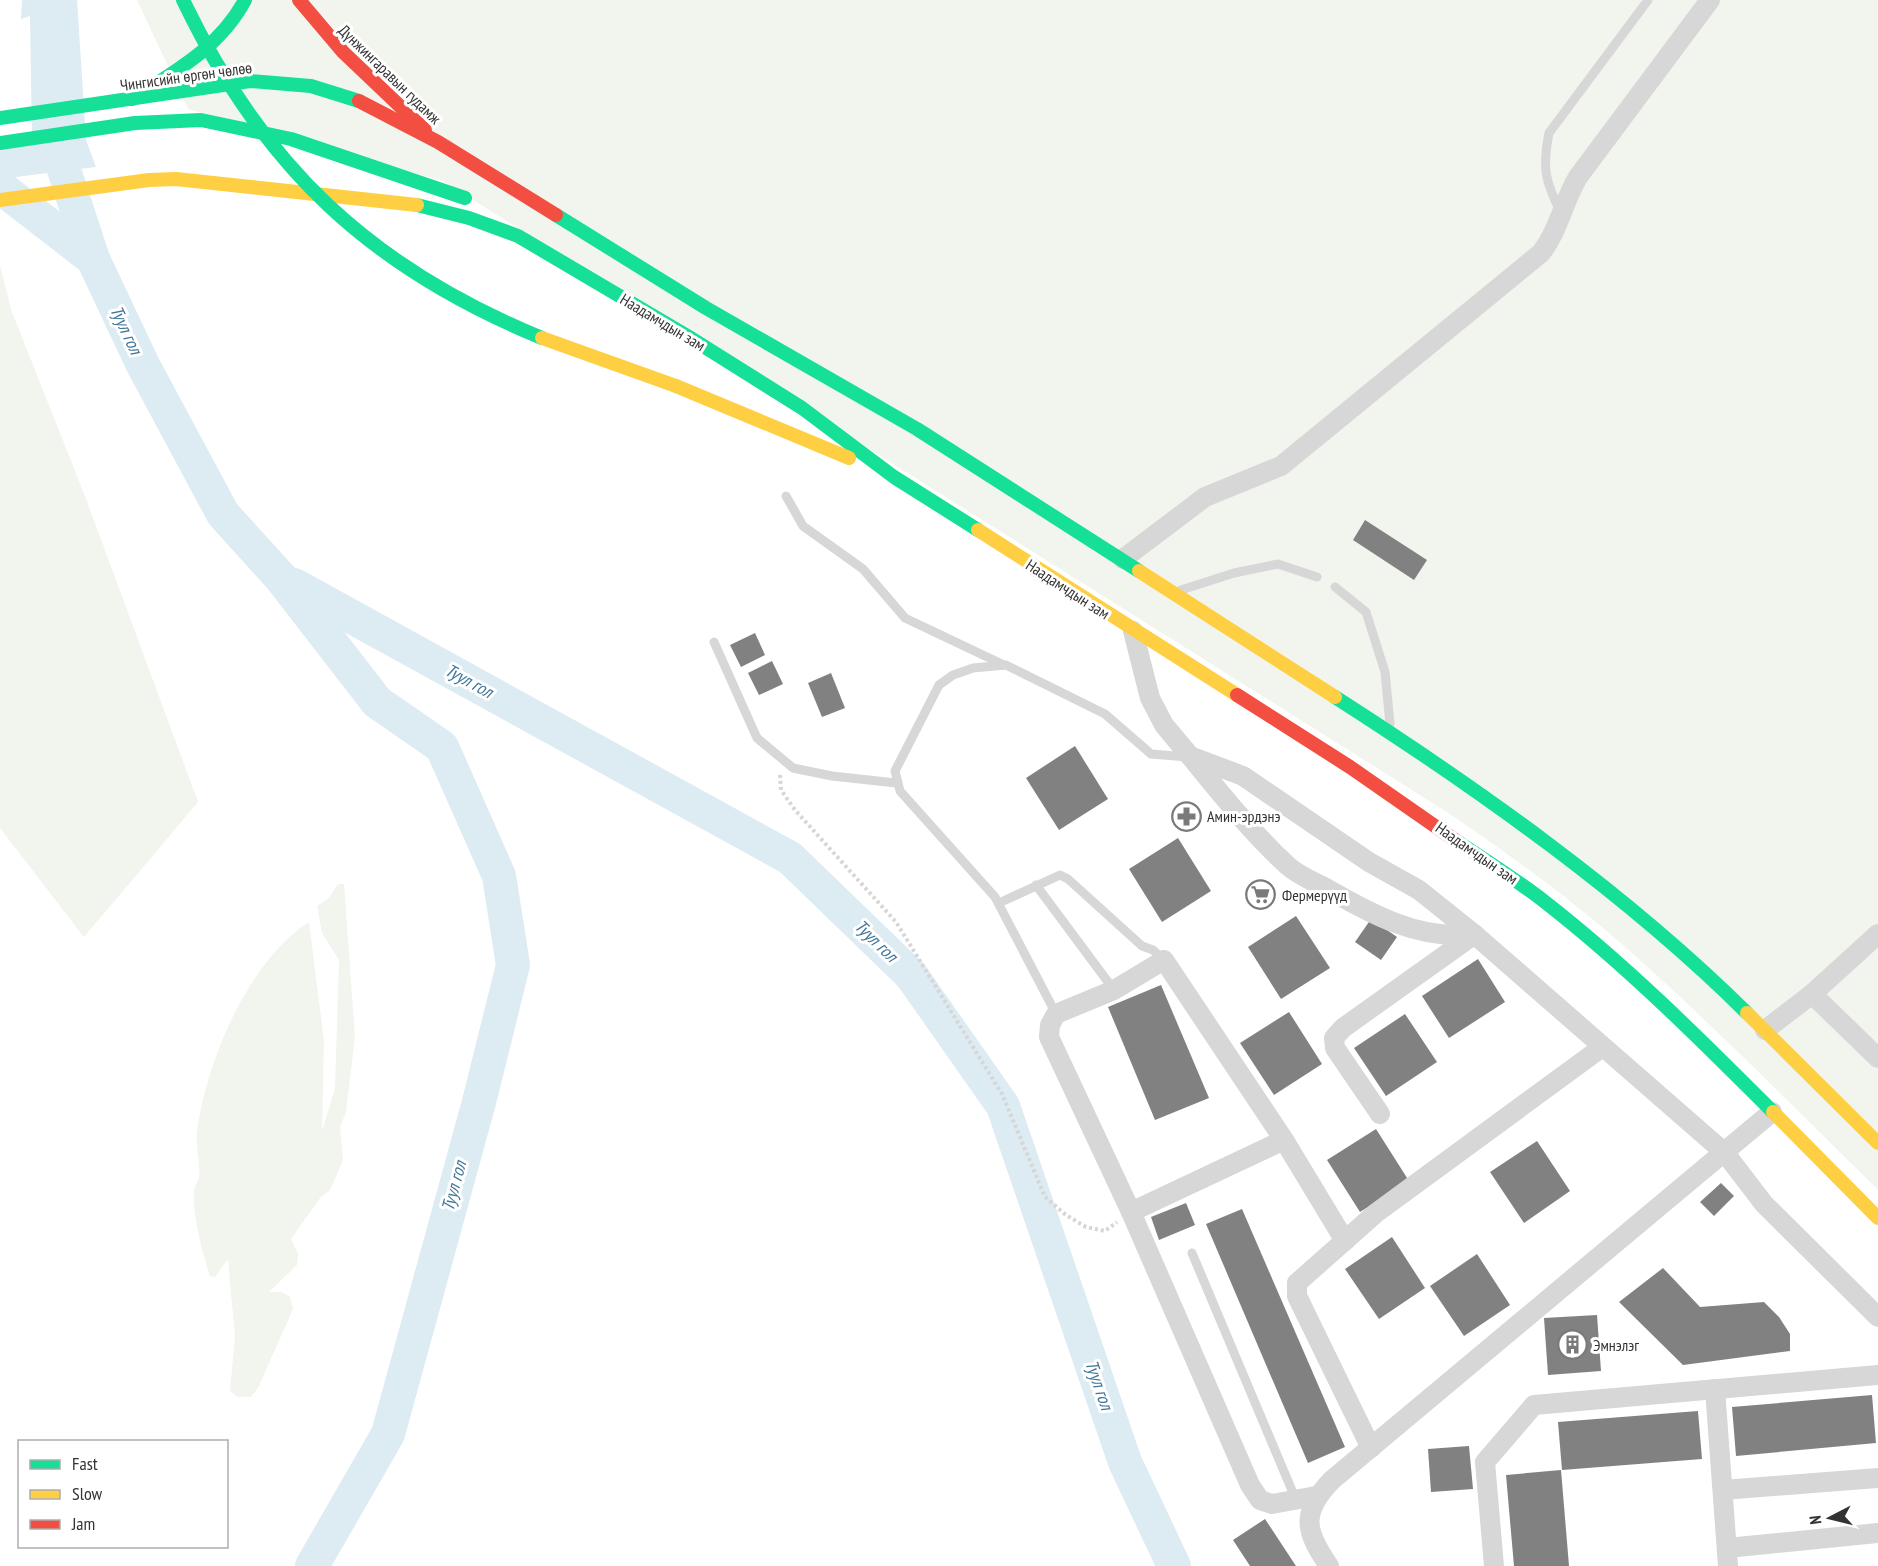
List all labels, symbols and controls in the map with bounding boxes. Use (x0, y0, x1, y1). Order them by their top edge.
street label: Дүнжингаравын гудамж (335, 20, 446, 128)
street label: Чингисийн өргөн чөлөө (119, 57, 253, 95)
street label: Наадамчдын зам (617, 289, 709, 355)
water label: Туул гол (105, 302, 148, 359)
street label: Наадамчдын зам (1022, 555, 1114, 623)
water label: Туул гол (441, 658, 499, 704)
pharmacy icon: Амин-эрдэнэ (1170, 800, 1202, 832)
place label: Амин-эрдэнэ (1207, 806, 1280, 826)
street label: Наадамчдын зам (1432, 817, 1522, 889)
supermarket icon: Фермерүүд (1245, 879, 1277, 911)
place label: Фермерүүд (1282, 885, 1347, 905)
water label: Туул гол (850, 915, 904, 968)
water label: Туул гол (436, 1157, 472, 1213)
building icon: Эмнэлэг (1556, 1329, 1588, 1361)
place label: Эмнэлэг (1593, 1335, 1639, 1355)
water label: Туул гол (1080, 1357, 1119, 1414)
legend (18, 1440, 228, 1548)
text: Fast (72, 1452, 98, 1475)
text: Slow (72, 1482, 103, 1505)
north arrow (1800, 1488, 1860, 1548)
text: Jam (71, 1512, 95, 1535)
text: N (1805, 1514, 1826, 1525)

